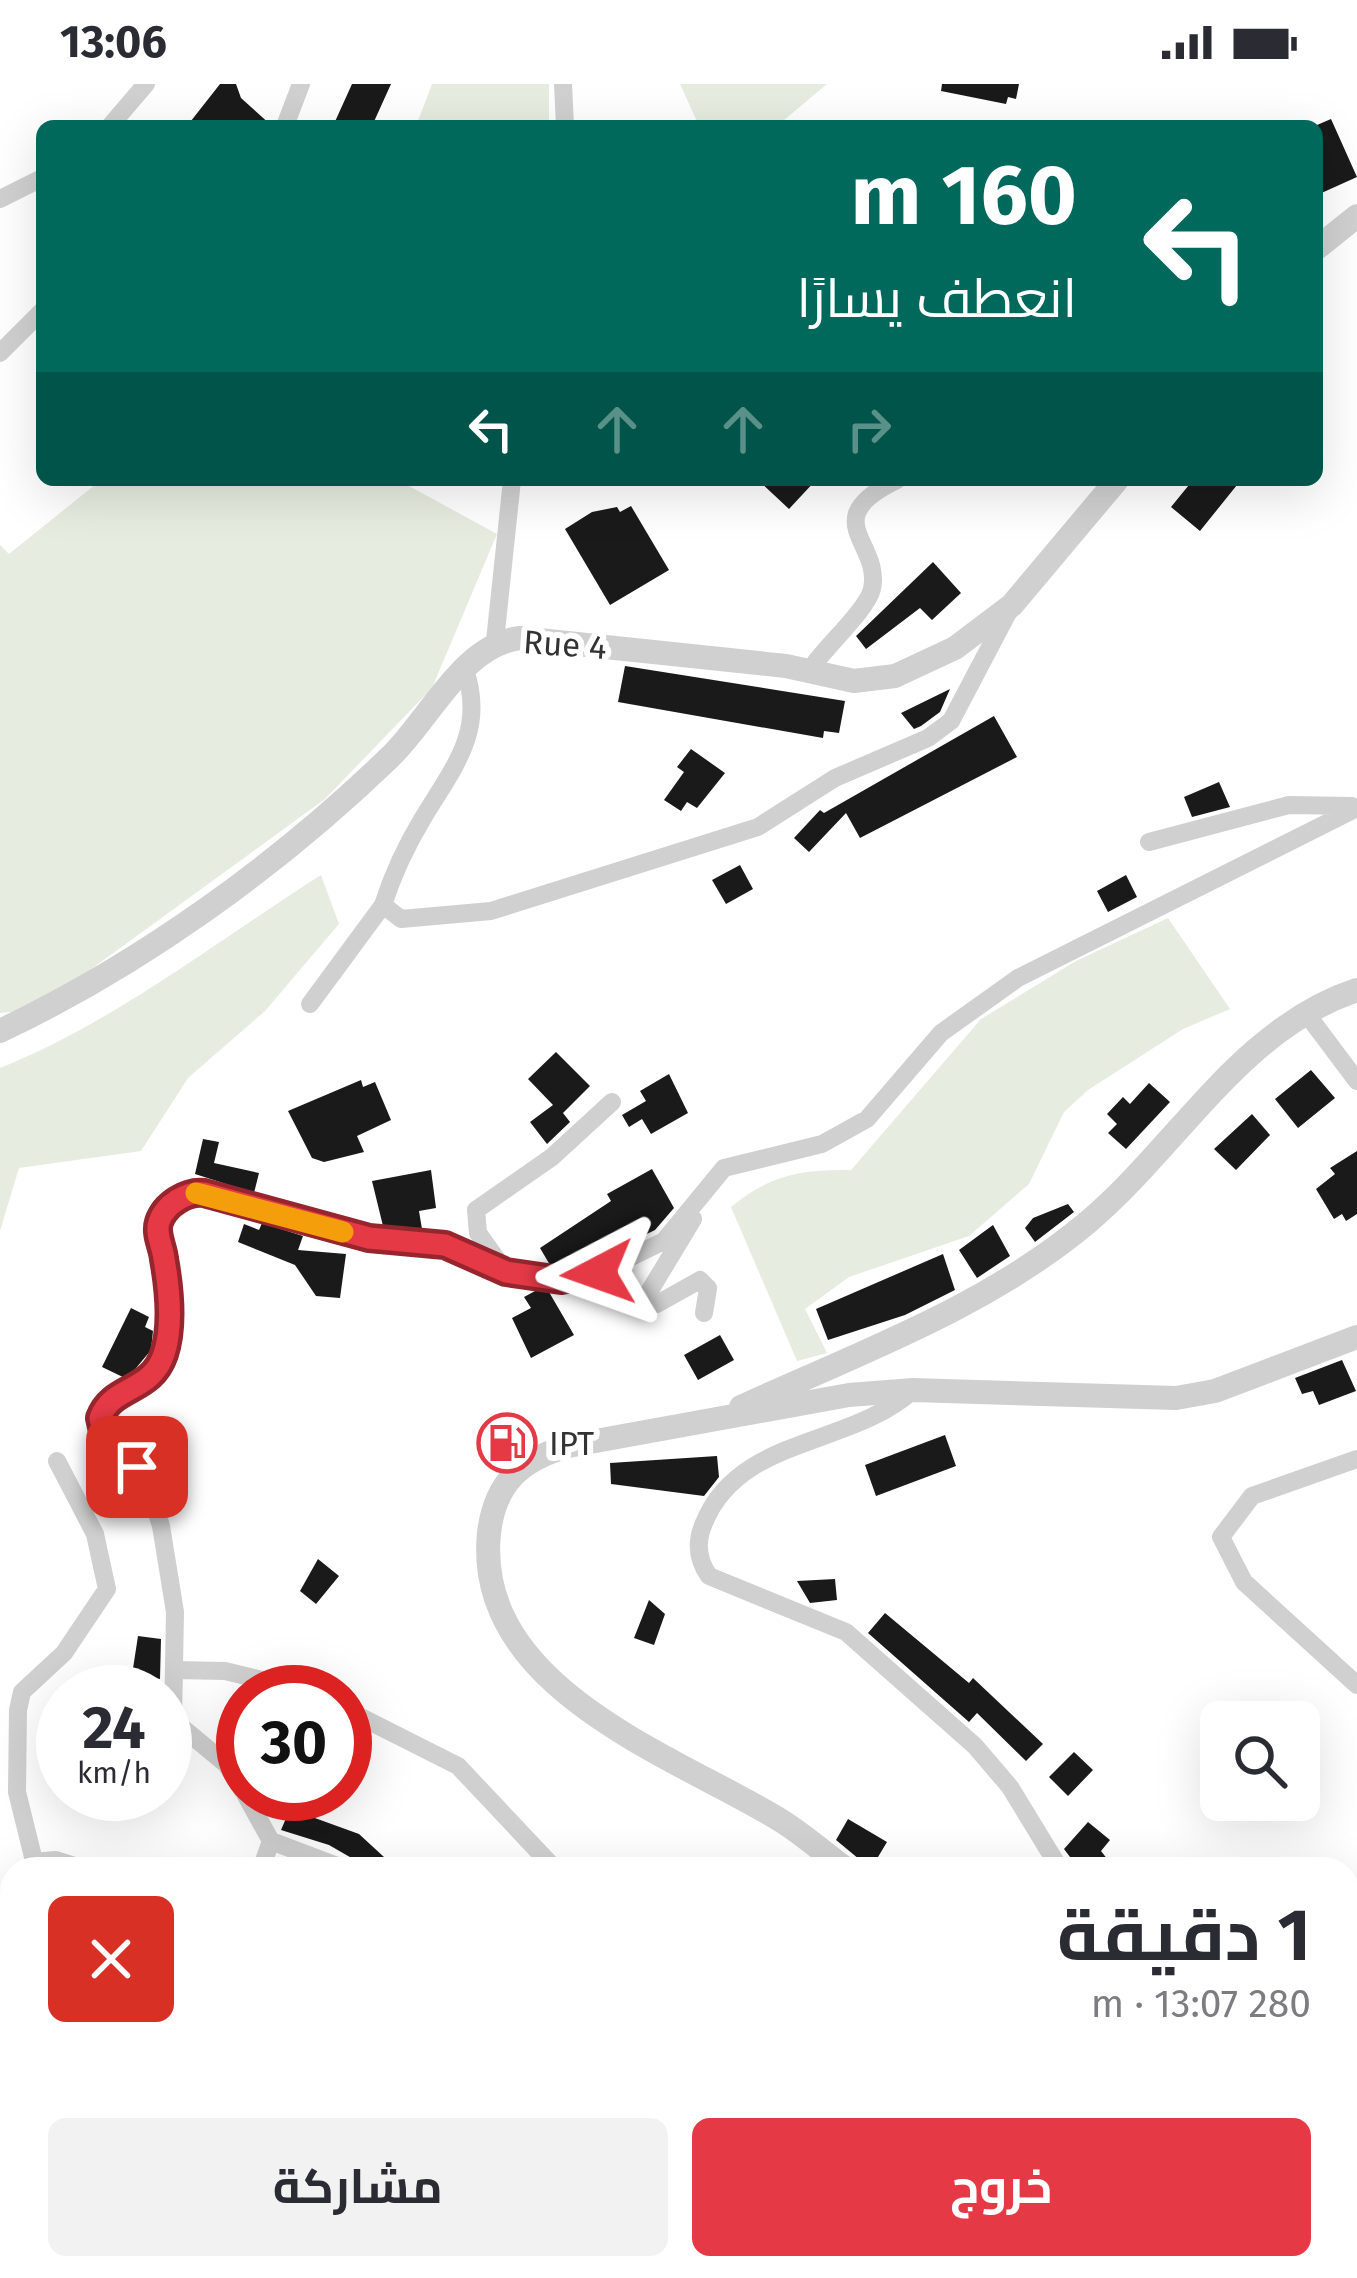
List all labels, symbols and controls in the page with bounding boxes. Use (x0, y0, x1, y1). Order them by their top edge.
text: 13:06 (60, 15, 167, 69)
text: 160 m (851, 145, 1077, 246)
icon: left (1119, 168, 1275, 324)
text: انعطف يسارًا (796, 267, 1077, 331)
icon: left (458, 396, 524, 462)
icon: ahead (584, 396, 650, 462)
icon: ahead (710, 396, 776, 462)
icon: right (836, 396, 902, 462)
street label: Rue 4 (522, 622, 608, 668)
position arrow (535, 1210, 661, 1336)
fuel station icon: IPT (476, 1412, 538, 1474)
pin (86, 1416, 188, 1518)
place label: IPT (549, 1424, 594, 1464)
icon: arrive (104, 1434, 170, 1500)
speed limit sign: 30 (216, 1665, 372, 1821)
text: 24 (82, 1692, 146, 1764)
map controls (1200, 1701, 1320, 1821)
button: search (1200, 1701, 1320, 1821)
text: km/h (77, 1755, 151, 1791)
text: 1 دقيقة (1057, 1893, 1311, 1979)
button: close (48, 1896, 174, 2022)
text: 280 m · 13:07 (1091, 1981, 1311, 2027)
button: مشاركة (48, 2118, 668, 2256)
button: خروج (692, 2118, 1311, 2256)

